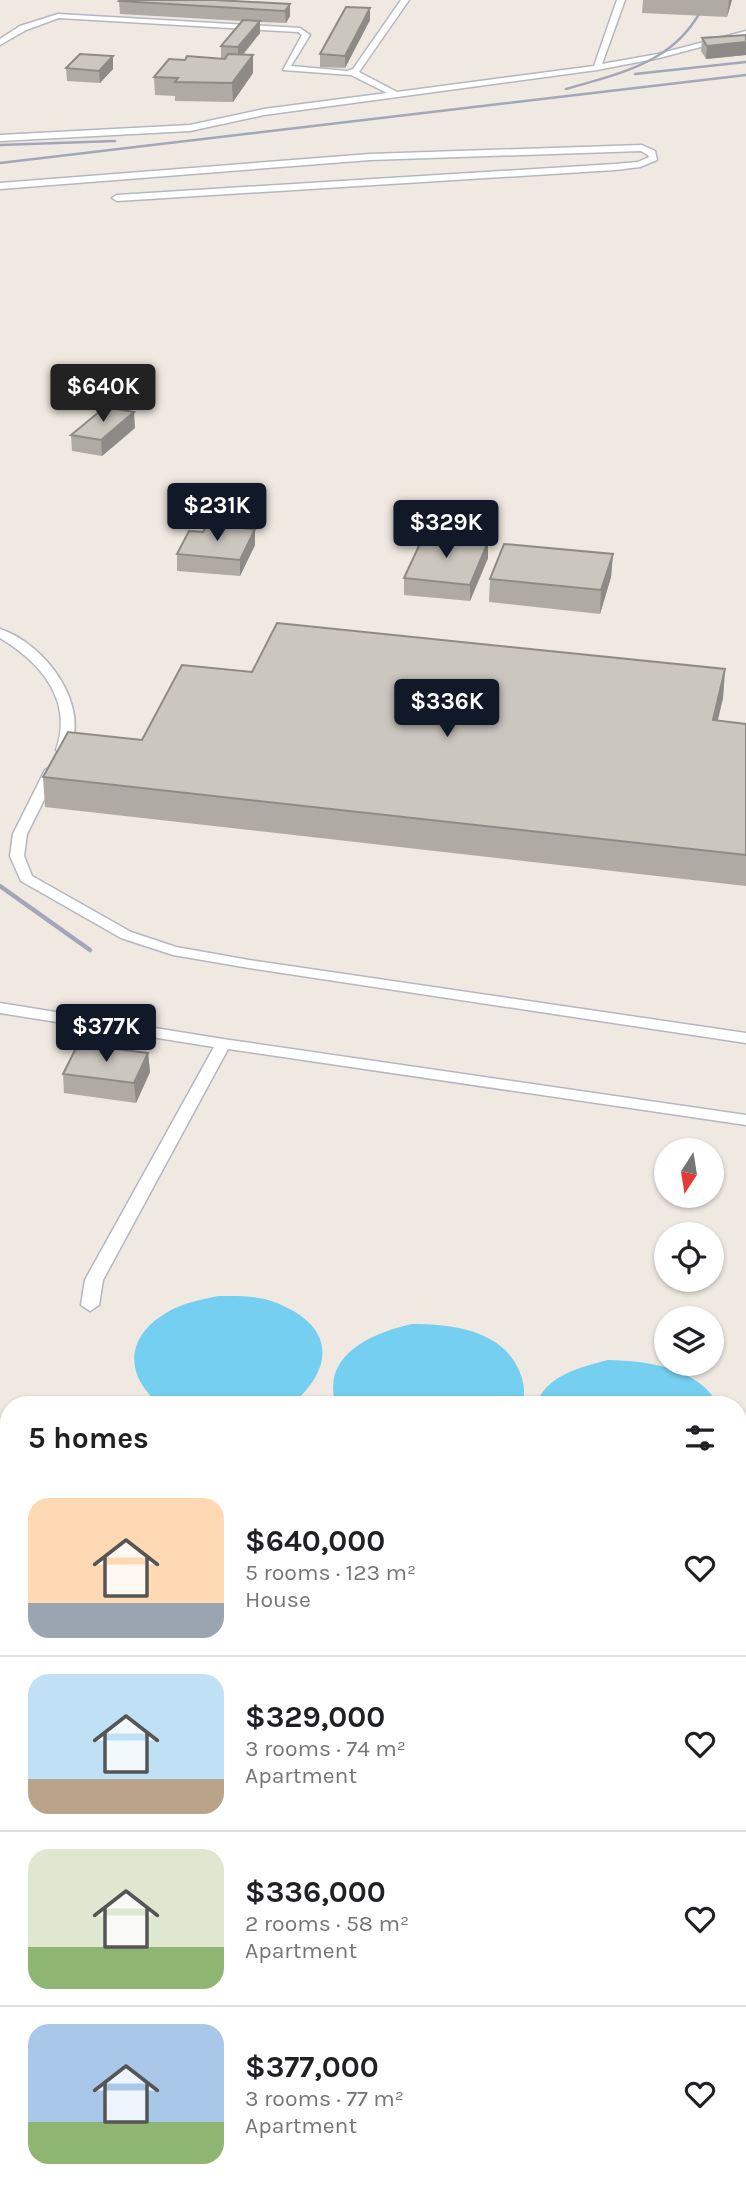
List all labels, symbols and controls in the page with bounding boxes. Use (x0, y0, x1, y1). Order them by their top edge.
pin: $640K (54, 364, 152, 424)
text: $640K (66, 373, 140, 400)
pin: $231K (168, 484, 266, 543)
text: $231K (183, 492, 251, 519)
pin: $329K (397, 500, 495, 560)
text: $329K (409, 509, 483, 536)
pin: $336K (398, 680, 496, 739)
text: $336K (410, 688, 484, 715)
pin: $377K (57, 1004, 155, 1064)
text: $377K (72, 1013, 140, 1040)
north arrow (654, 1138, 724, 1208)
map controls (654, 1138, 724, 1376)
button: locate (654, 1222, 724, 1292)
button: layers (654, 1306, 724, 1376)
icon: filters (681, 1419, 719, 1457)
text: 5 homes (28, 1420, 149, 1456)
text: $640,000 (245, 1523, 385, 1559)
icon: home (84, 1526, 168, 1610)
icon: heart (681, 1549, 719, 1587)
text: 5 rooms · 123 m² (245, 1559, 416, 1586)
text: House (245, 1586, 311, 1613)
text: $329,000 (245, 1699, 385, 1735)
icon: home (84, 1702, 168, 1786)
icon: heart (681, 1725, 719, 1763)
text: 3 rooms · 74 m² (245, 1735, 406, 1762)
text: Apartment (245, 1762, 357, 1789)
text: $336,000 (245, 1874, 386, 1910)
icon: home (84, 1877, 168, 1961)
icon: heart (681, 1900, 719, 1938)
text: 2 rooms · 58 m² (245, 1910, 409, 1937)
text: Apartment (245, 1937, 357, 1964)
text: $377,000 (245, 2049, 379, 2085)
icon: home (84, 2052, 168, 2136)
icon: heart (681, 2075, 719, 2113)
text: 3 rooms · 77 m² (245, 2085, 404, 2112)
text: Apartment (245, 2112, 357, 2139)

